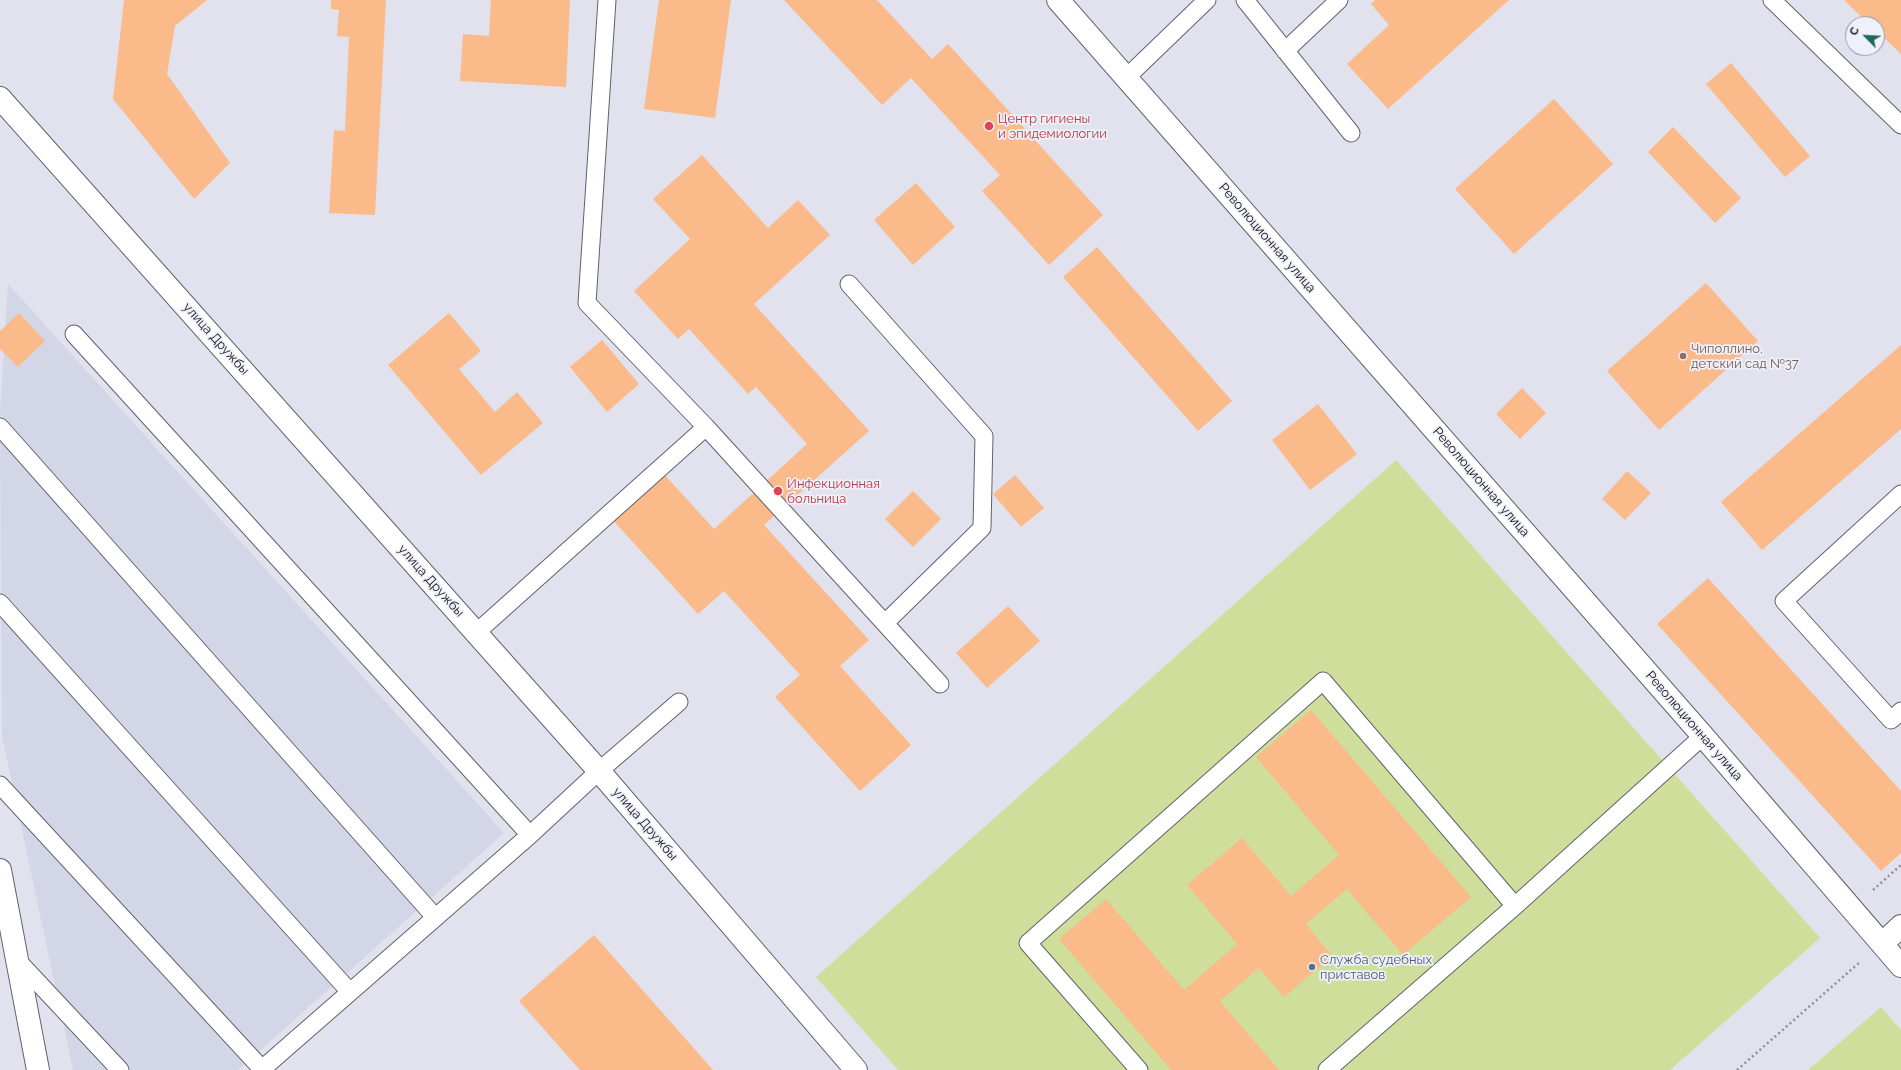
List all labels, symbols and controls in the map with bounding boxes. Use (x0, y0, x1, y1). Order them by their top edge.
north arrow (1845, 16, 1885, 56)
text: С (1847, 25, 1862, 37)
place label: Центр гигиены и эпидемиологии (998, 111, 1107, 142)
marker: Центр гигиены и эпидемиологии (983, 120, 995, 132)
street label: Революционная улица (1215, 180, 1319, 296)
street label: улица Дружбы (180, 300, 252, 378)
place label: Чиполлино, детский сад №37 (1691, 341, 1799, 372)
marker: Чиполлино, детский сад №37 (1678, 351, 1688, 361)
street label: Революционная улица (1429, 424, 1533, 540)
place label: Инфекционная больница (787, 476, 880, 507)
marker: Инфекционная больница (772, 485, 784, 497)
street label: улица Дружбы (395, 542, 467, 620)
street label: Революционная улица (1642, 668, 1746, 784)
street label: улица Дружбы (609, 784, 681, 864)
place label: Служба судебных приставов (1320, 952, 1432, 983)
marker: Служба судебных приставов (1307, 962, 1317, 972)

